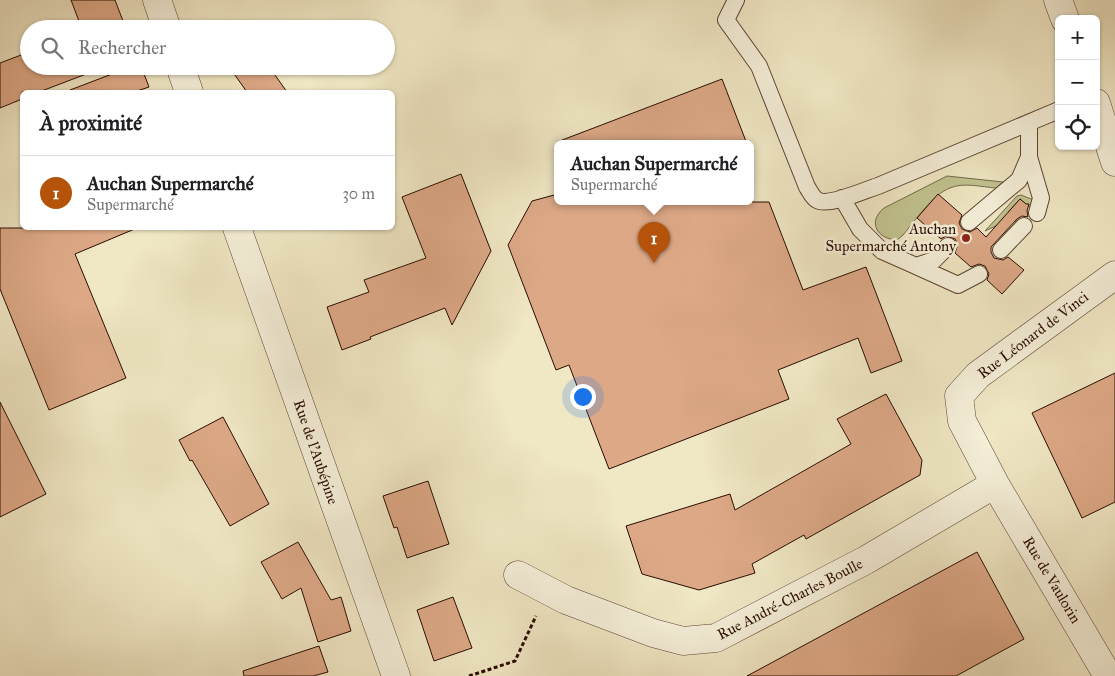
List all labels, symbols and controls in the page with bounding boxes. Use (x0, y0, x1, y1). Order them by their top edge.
map controls (1055, 15, 1100, 150)
button: + (1055, 15, 1100, 60)
search box (20, 20, 395, 75)
icon: search (38, 34, 66, 62)
text: Rechercher (78, 36, 166, 59)
button: − (1055, 60, 1100, 105)
button: locate (1055, 105, 1100, 150)
text: À proximité (40, 110, 142, 136)
popup (554, 140, 754, 205)
text: Auchan Supermarché (571, 152, 737, 175)
text: Auchan Supermarché (87, 172, 254, 195)
text: Supermarché (571, 175, 657, 194)
text: 1 (53, 184, 59, 203)
text: 30 m (342, 184, 375, 203)
text: Supermarché (87, 195, 174, 214)
place label: Auchan Supermarché Antony (825, 220, 957, 255)
pin: 1 (638, 222, 670, 263)
marker: Auchan Supermarché Antony (960, 232, 972, 244)
street label: Rue Léonard de Vinci (974, 288, 1092, 382)
your location (570, 384, 596, 410)
street label: Rue de l'Aubépine (290, 397, 342, 507)
street label: Rue de Vaulorin (1019, 533, 1085, 627)
street label: Rue André-Charles Boulle (714, 554, 866, 644)

